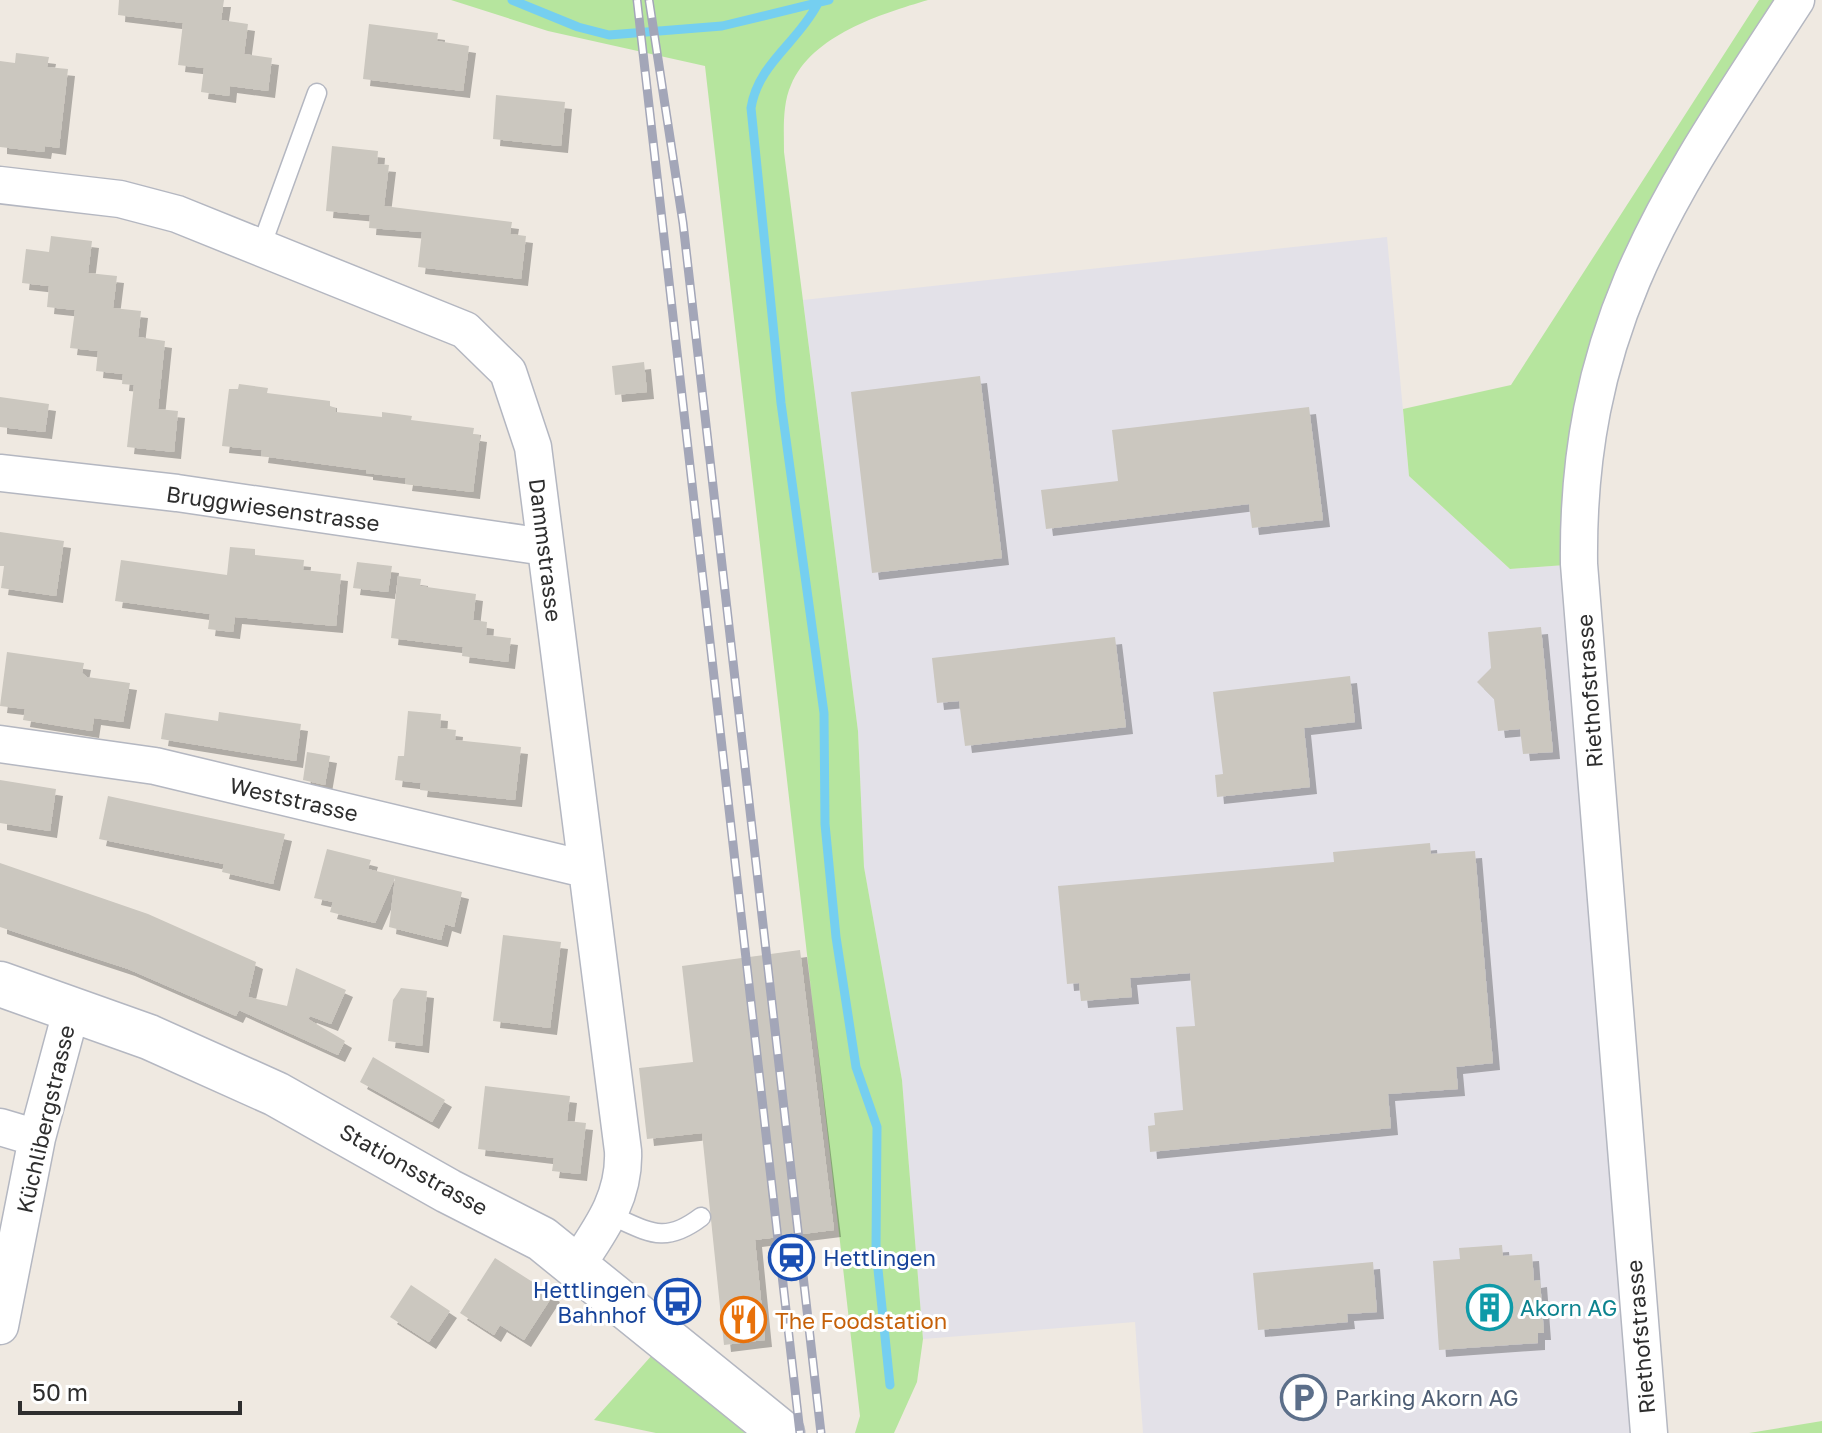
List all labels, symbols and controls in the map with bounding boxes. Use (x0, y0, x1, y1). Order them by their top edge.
street label: Dammstrasse (524, 477, 568, 623)
street label: Bruggwiesenstrasse (164, 480, 382, 536)
street label: Riethofstrasse (1570, 613, 1608, 769)
street label: Weststrasse (227, 771, 361, 827)
street label: Küchlibergstrasse (10, 1022, 80, 1216)
street label: Stationsstrasse (335, 1117, 493, 1221)
station icon: Hettlingen (768, 1233, 816, 1281)
place label: Hettlingen (823, 1244, 936, 1271)
street label: Riethofstrasse (1620, 1259, 1660, 1415)
place label: Hettlingen Bahnhof (533, 1276, 646, 1328)
bus stop icon: Hettlingen Bahnhof (653, 1278, 701, 1326)
building icon: Akorn AG (1465, 1283, 1513, 1331)
place label: Akorn AG (1520, 1294, 1617, 1321)
restaurant icon: The Foodstation (720, 1296, 768, 1344)
place label: The Foodstation (775, 1307, 947, 1334)
scale bar (20, 1365, 240, 1415)
parking icon: Parking Akorn AG (1280, 1373, 1328, 1421)
text: 50 m (32, 1377, 88, 1406)
place label: Parking Akorn AG (1335, 1384, 1518, 1411)

